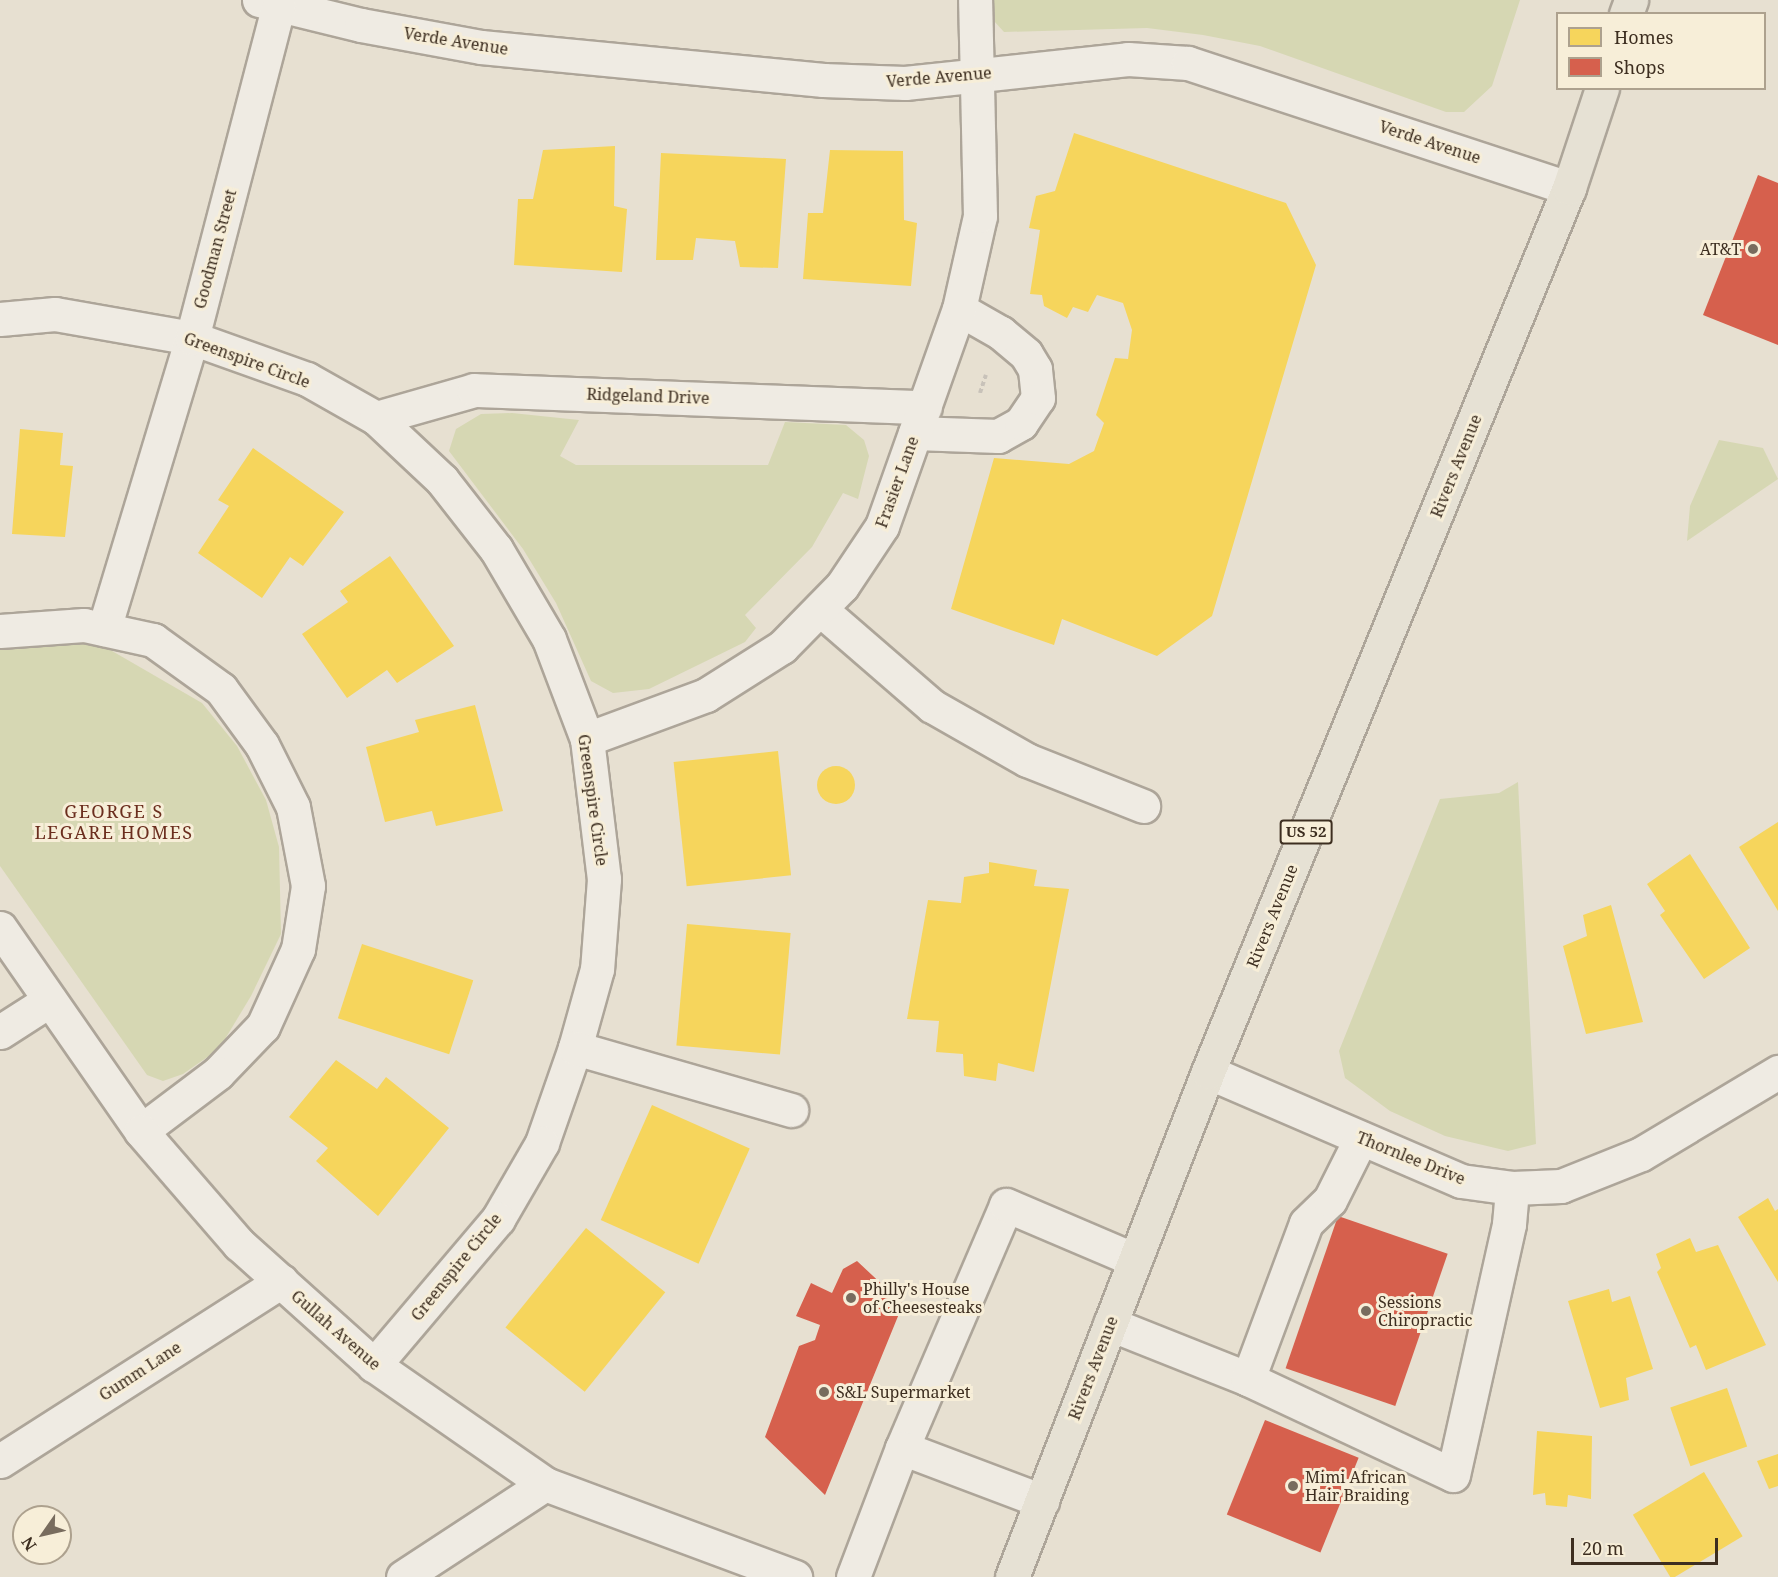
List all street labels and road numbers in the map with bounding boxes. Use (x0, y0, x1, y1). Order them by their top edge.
street label: Verde Avenue (402, 23, 510, 59)
street label: Verde Avenue (886, 63, 992, 91)
street label: Verde Avenue (1377, 117, 1483, 167)
street label: Goodman Street (190, 187, 240, 311)
street label: Greenspire Circle (181, 328, 313, 392)
street label: Ridgeland Drive (586, 384, 710, 408)
street label: Rivers Avenue (1427, 412, 1485, 520)
street label: Frasier Lane (872, 434, 922, 530)
street label: Greenspire Circle (574, 733, 612, 867)
road number: US 52 (1279, 820, 1333, 844)
street label: Rivers Avenue (1243, 862, 1301, 970)
street label: Thornlee Drive (1354, 1127, 1468, 1189)
street label: Greenspire Circle (407, 1209, 505, 1325)
street label: Gullah Avenue (287, 1286, 385, 1374)
street label: Rivers Avenue (1064, 1313, 1122, 1423)
street label: Gumm Lane (95, 1337, 185, 1405)

